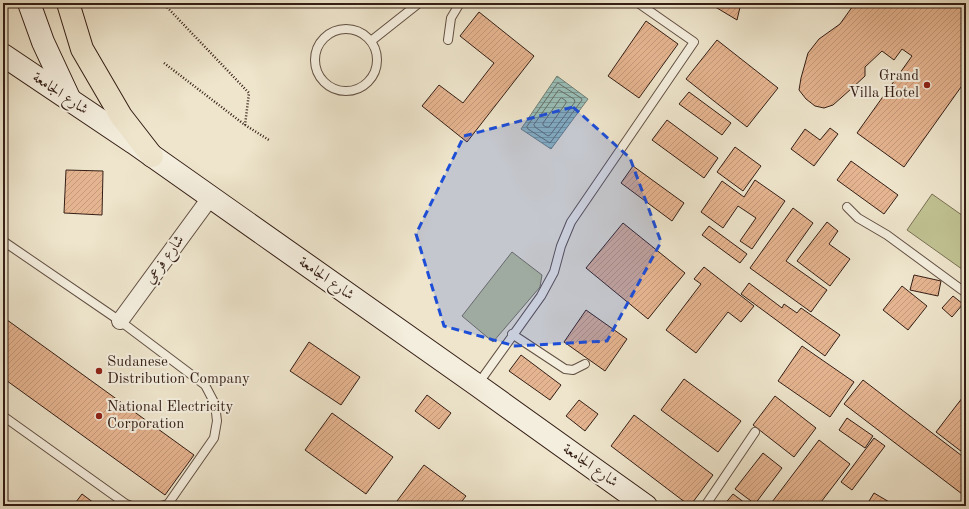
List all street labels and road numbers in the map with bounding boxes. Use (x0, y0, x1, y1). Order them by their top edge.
street label: شارع الجامعة (27, 70, 90, 121)
street label: شارع فرعي (143, 233, 191, 289)
street label: شارع الجامعة (293, 255, 356, 307)
street label: شارع الجامعة (557, 442, 620, 494)

